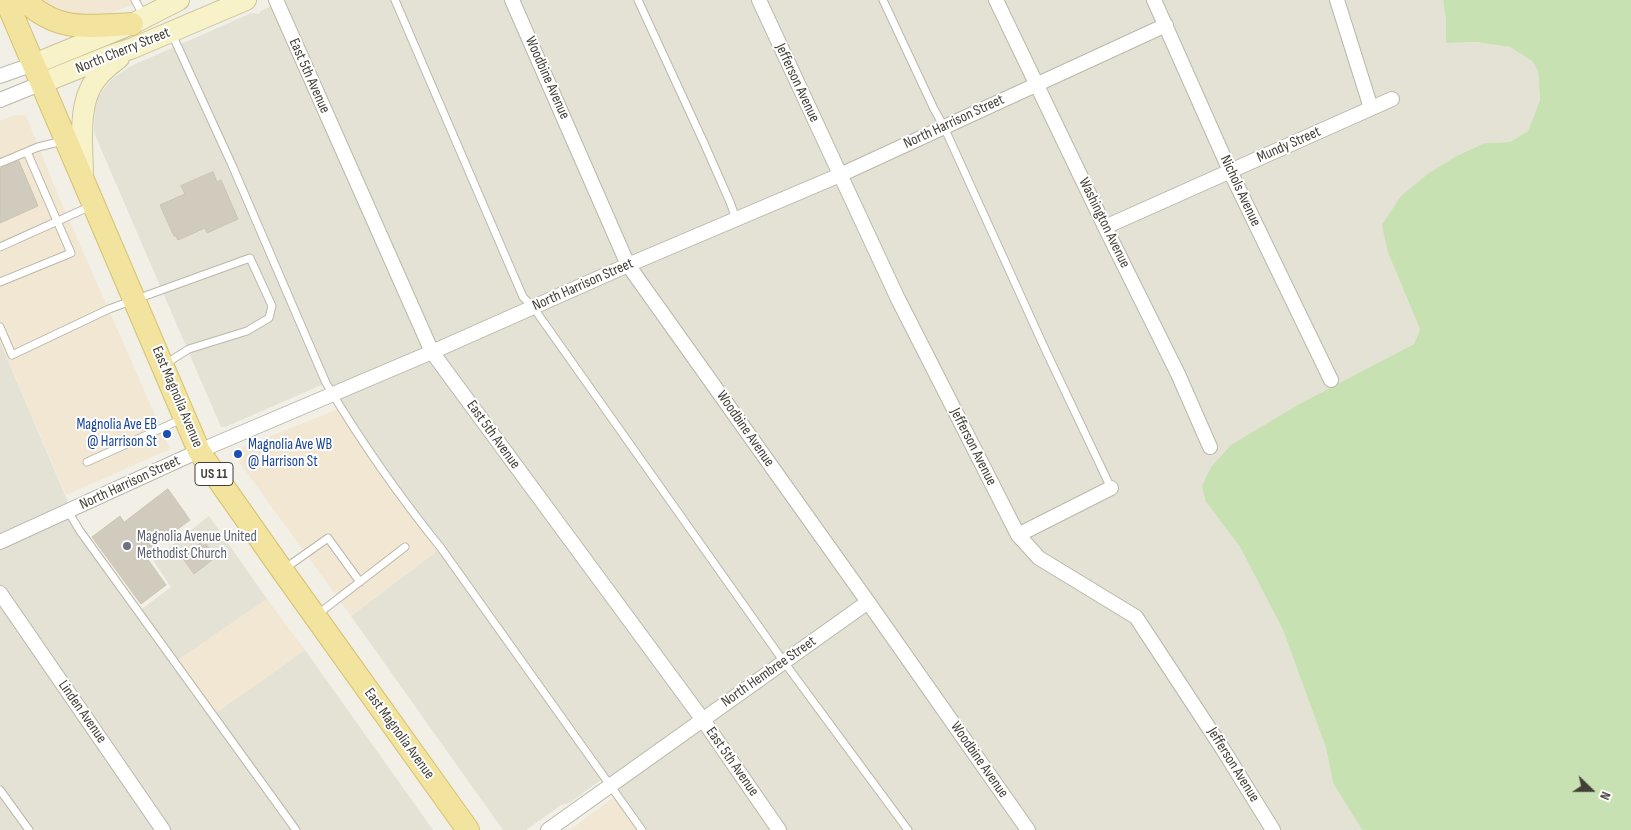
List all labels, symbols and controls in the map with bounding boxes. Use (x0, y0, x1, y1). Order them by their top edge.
street label: North Cherry Street (73, 24, 173, 78)
street label: Woodbine Avenue (521, 34, 573, 122)
street label: East 5th Avenue (284, 36, 334, 116)
street label: Jefferson Avenue (771, 41, 823, 125)
street label: North Harrison Street (901, 91, 1007, 153)
street label: Mundy Street (1254, 123, 1324, 167)
street label: Nichols Avenue (1216, 153, 1264, 229)
street label: Washington Avenue (1074, 175, 1134, 271)
street label: North Harrison Street (530, 255, 636, 315)
street label: East Magnolia Avenue (148, 344, 206, 450)
street label: Woodbine Avenue (712, 387, 778, 471)
street label: East 5th Avenue (462, 397, 524, 473)
street label: Jefferson Avenue (946, 405, 1000, 489)
place label: Magnolia Ave EB @ Harrison St (76, 416, 157, 451)
marker: Magnolia Ave EB @ Harrison St (161, 428, 173, 440)
place label: Magnolia Ave WB @ Harrison St (248, 436, 332, 471)
marker: Magnolia Ave WB @ Harrison St (232, 448, 244, 460)
street label: North Harrison Street (77, 452, 183, 514)
road number: US 11 (195, 462, 233, 486)
place label: Magnolia Avenue United Methodist Church (137, 528, 257, 563)
marker: Magnolia Avenue United Methodist Church (121, 540, 133, 552)
street label: North Hembree Street (718, 633, 820, 711)
street label: Linden Avenue (54, 677, 110, 747)
street label: East Magnolia Avenue (360, 685, 438, 783)
street label: Woodbine Avenue (946, 718, 1012, 802)
street label: East 5th Avenue (702, 724, 762, 800)
street label: Jefferson Avenue (1203, 724, 1263, 806)
north arrow (1566, 765, 1616, 815)
text: N (1596, 789, 1615, 802)

